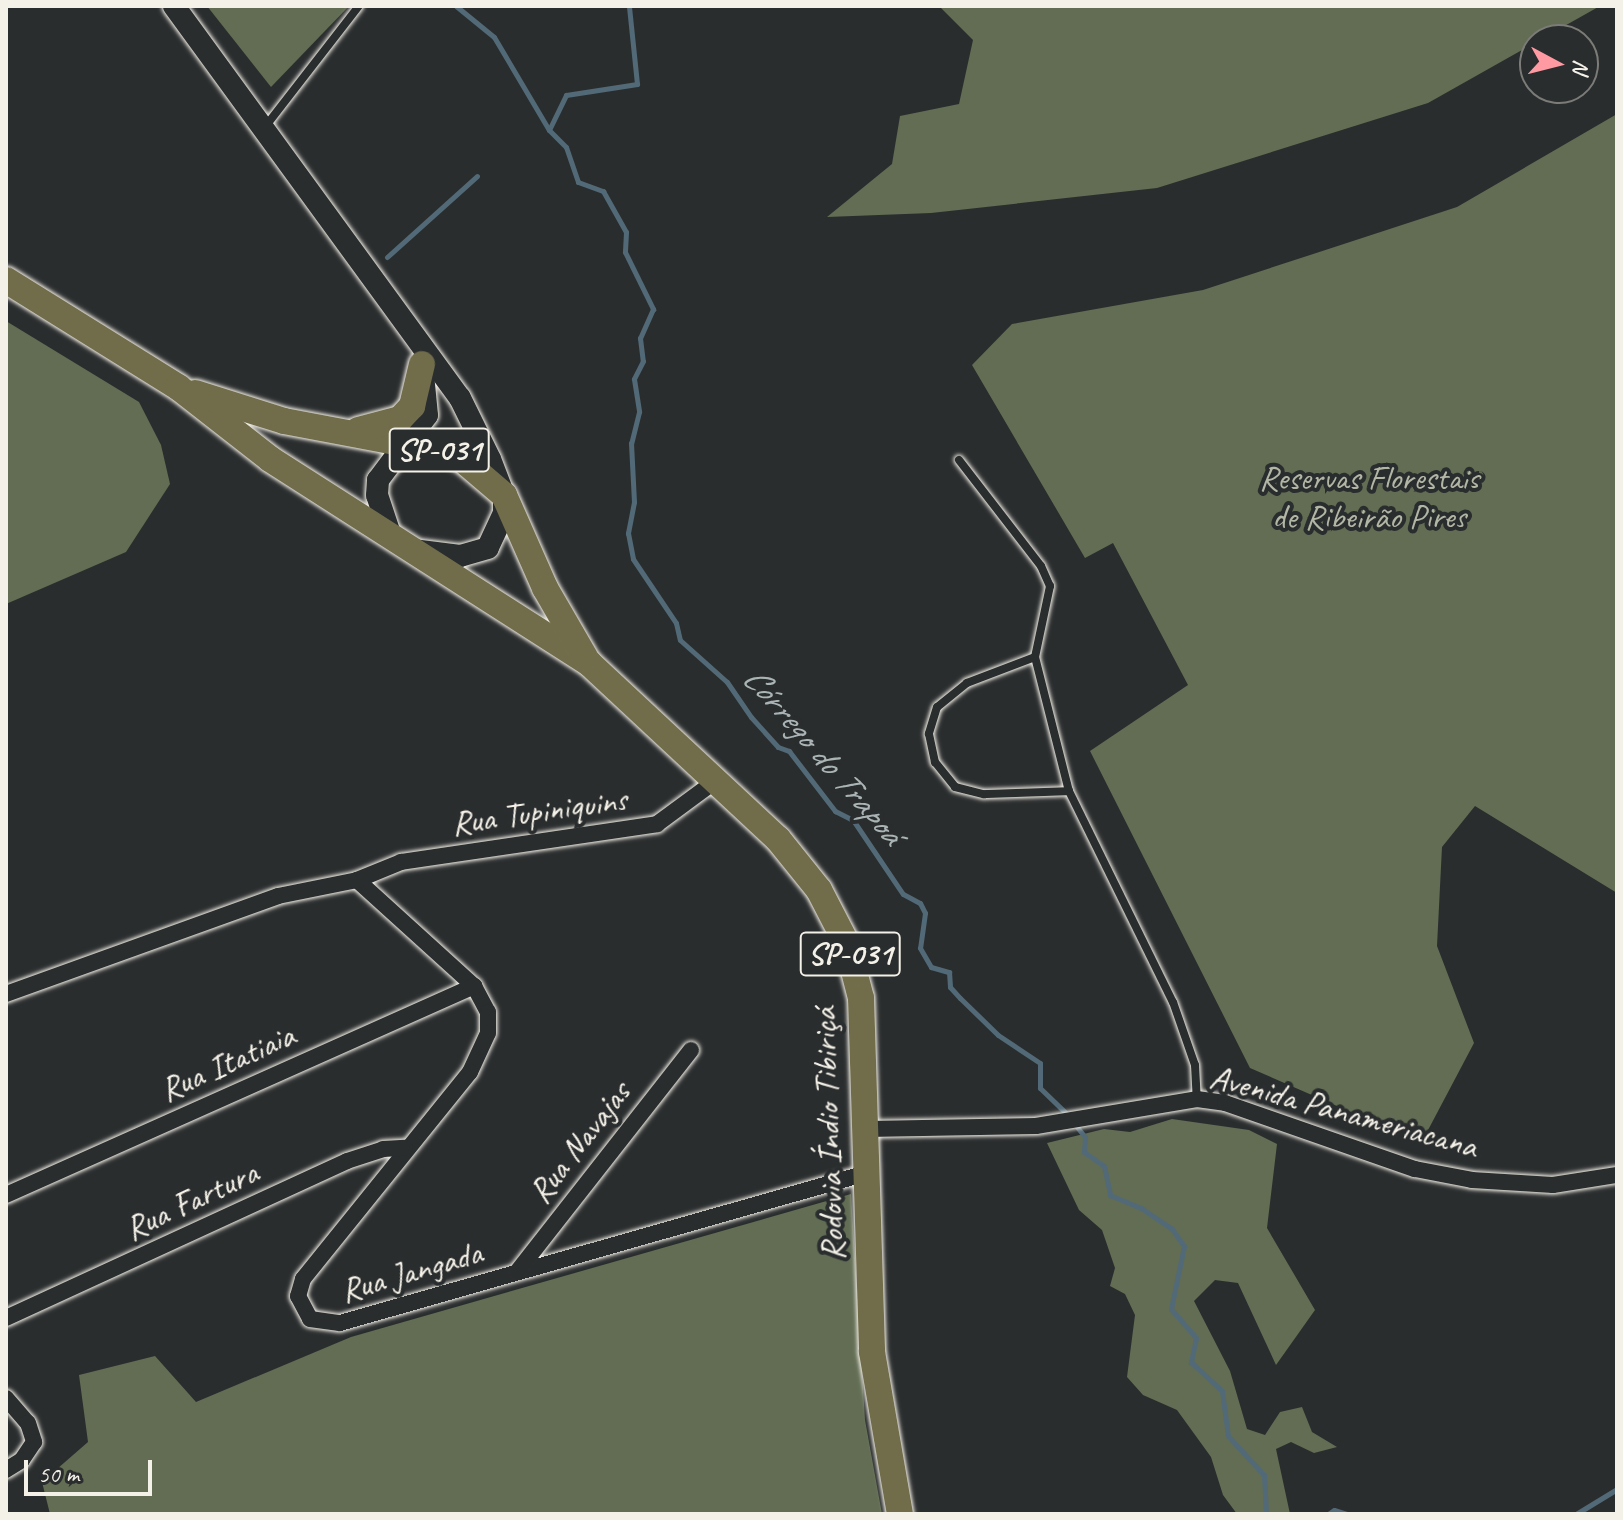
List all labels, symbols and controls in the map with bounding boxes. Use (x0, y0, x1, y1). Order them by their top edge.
north arrow (1519, 24, 1599, 104)
text: N (1566, 58, 1596, 75)
road number: SP-031 (387, 422, 491, 478)
park label: Reservas Florestais de Ribeirão Pires (1259, 457, 1479, 536)
water label: Córrego do Trapoá (734, 657, 912, 853)
street label: Rua Tupiniquins (449, 779, 629, 843)
road number: SP-031 (798, 926, 902, 982)
street label: Rodovia Índio Tibiriçá (803, 1007, 853, 1261)
street label: Rua Itatiaia (153, 1014, 301, 1110)
street label: Avenida Panameriacana (1206, 1056, 1482, 1166)
street label: Rua Navajas (519, 1073, 639, 1211)
street label: Rua Fartura (117, 1151, 265, 1249)
street label: Rua Jangada (336, 1231, 486, 1311)
scale bar (28, 1444, 156, 1494)
text: 50 m (38, 1459, 79, 1489)

